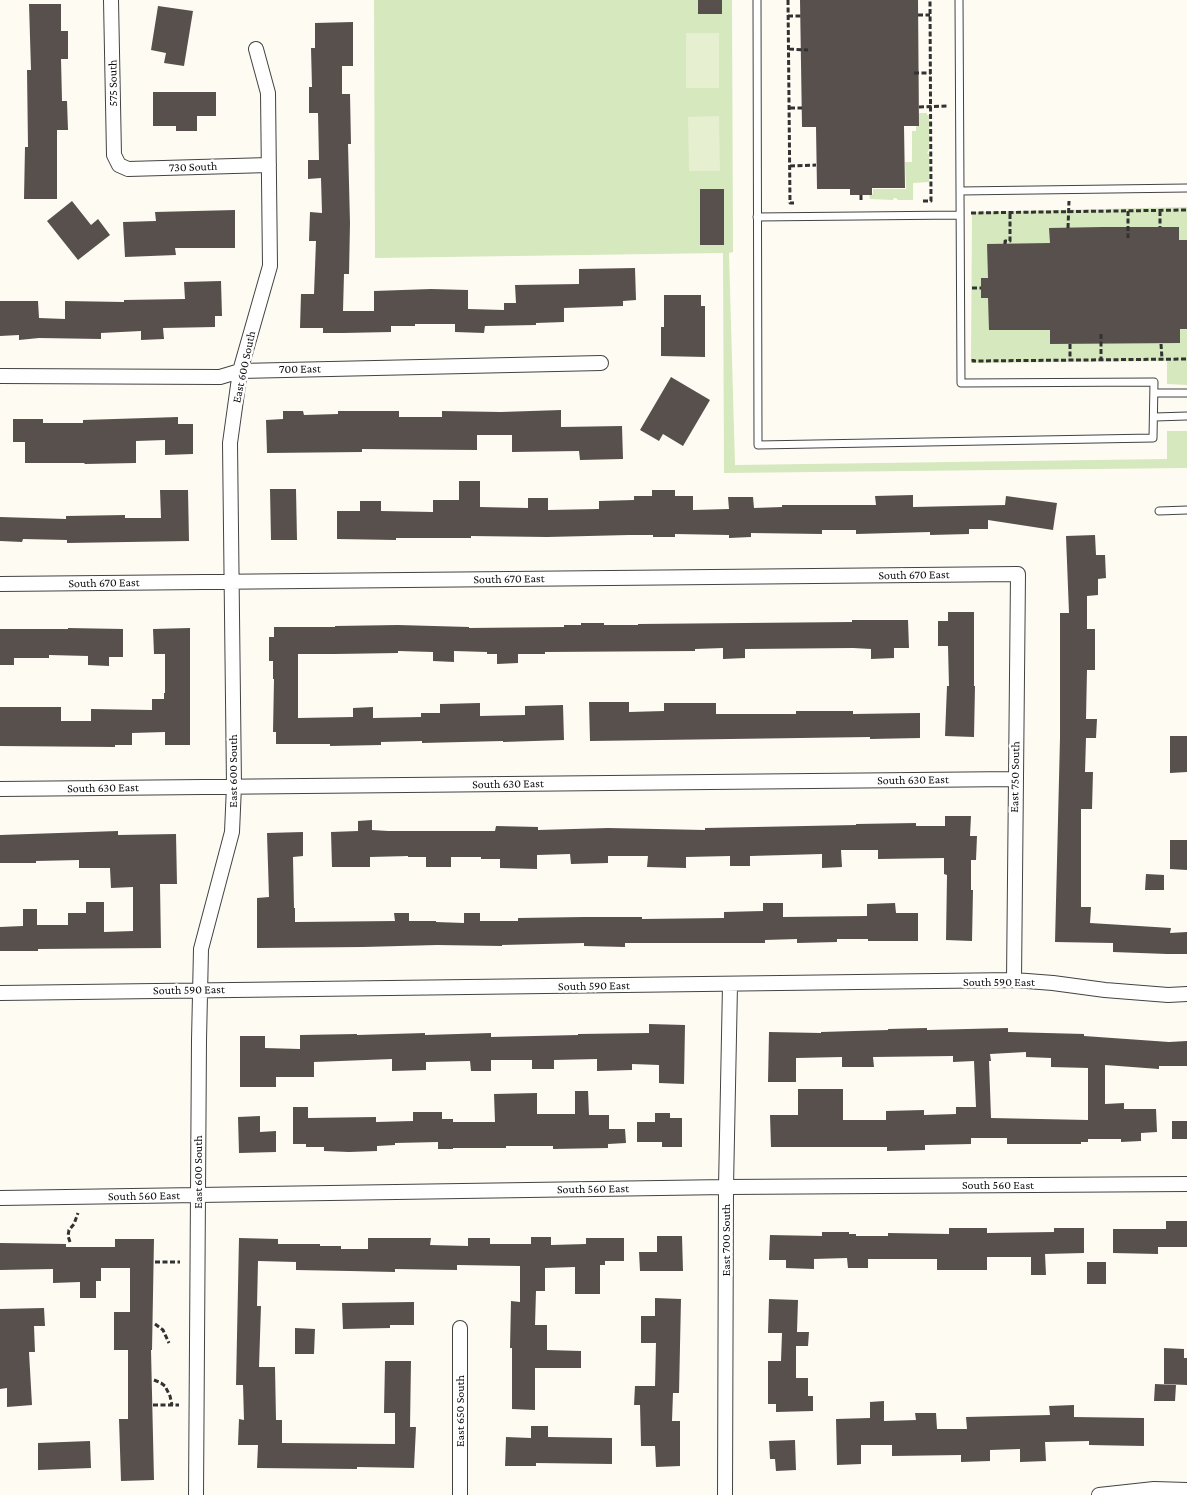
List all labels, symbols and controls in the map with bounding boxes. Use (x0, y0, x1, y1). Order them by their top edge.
street label: 575 South (105, 59, 121, 107)
street label: 730 South (169, 159, 217, 175)
street label: East 600 South (229, 330, 259, 404)
street label: 700 East (279, 361, 321, 377)
street label: South 670 East (878, 567, 950, 583)
street label: South 670 East (473, 571, 545, 587)
street label: South 670 East (68, 575, 140, 591)
street label: East 600 South (226, 734, 240, 808)
street label: East 750 South (1007, 741, 1023, 813)
street label: South 630 East (877, 772, 949, 788)
street label: South 630 East (472, 776, 544, 792)
street label: South 630 East (67, 780, 139, 796)
street label: South 590 East (963, 975, 1035, 989)
street label: South 590 East (558, 978, 630, 994)
street label: South 590 East (153, 982, 225, 998)
street label: East 600 South (191, 1135, 205, 1209)
street label: South 560 East (962, 1178, 1034, 1192)
street label: South 560 East (557, 1181, 629, 1197)
street label: South 560 East (108, 1188, 180, 1204)
street label: East 700 South (719, 1204, 733, 1276)
street label: East 650 South (453, 1375, 467, 1447)

